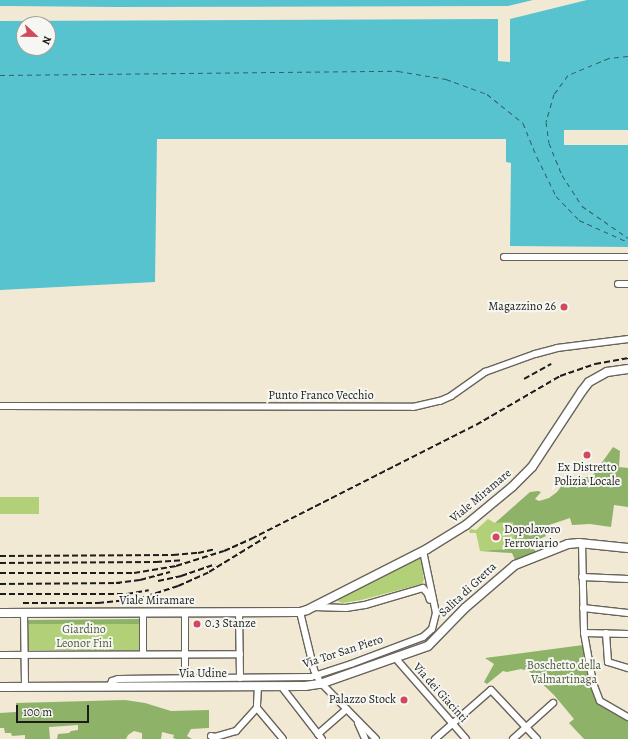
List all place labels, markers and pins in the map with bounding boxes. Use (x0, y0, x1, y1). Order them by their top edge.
place label: Magazzino 26 (488, 300, 556, 314)
marker: Magazzino 26 (559, 302, 569, 312)
marker: Ex Distretto Polizia Locale (582, 450, 592, 460)
place label: Ex Distretto Polizia Locale (554, 461, 620, 489)
place label: Dopolavoro Ferroviario (504, 523, 561, 551)
marker: Dopolavoro Ferroviario (491, 532, 501, 542)
place label: 0.3 Stanze (205, 617, 256, 631)
marker: 0.3 Stanze (192, 619, 202, 629)
place label: Palazzo Stock (329, 693, 396, 707)
marker: Palazzo Stock (399, 695, 409, 705)

